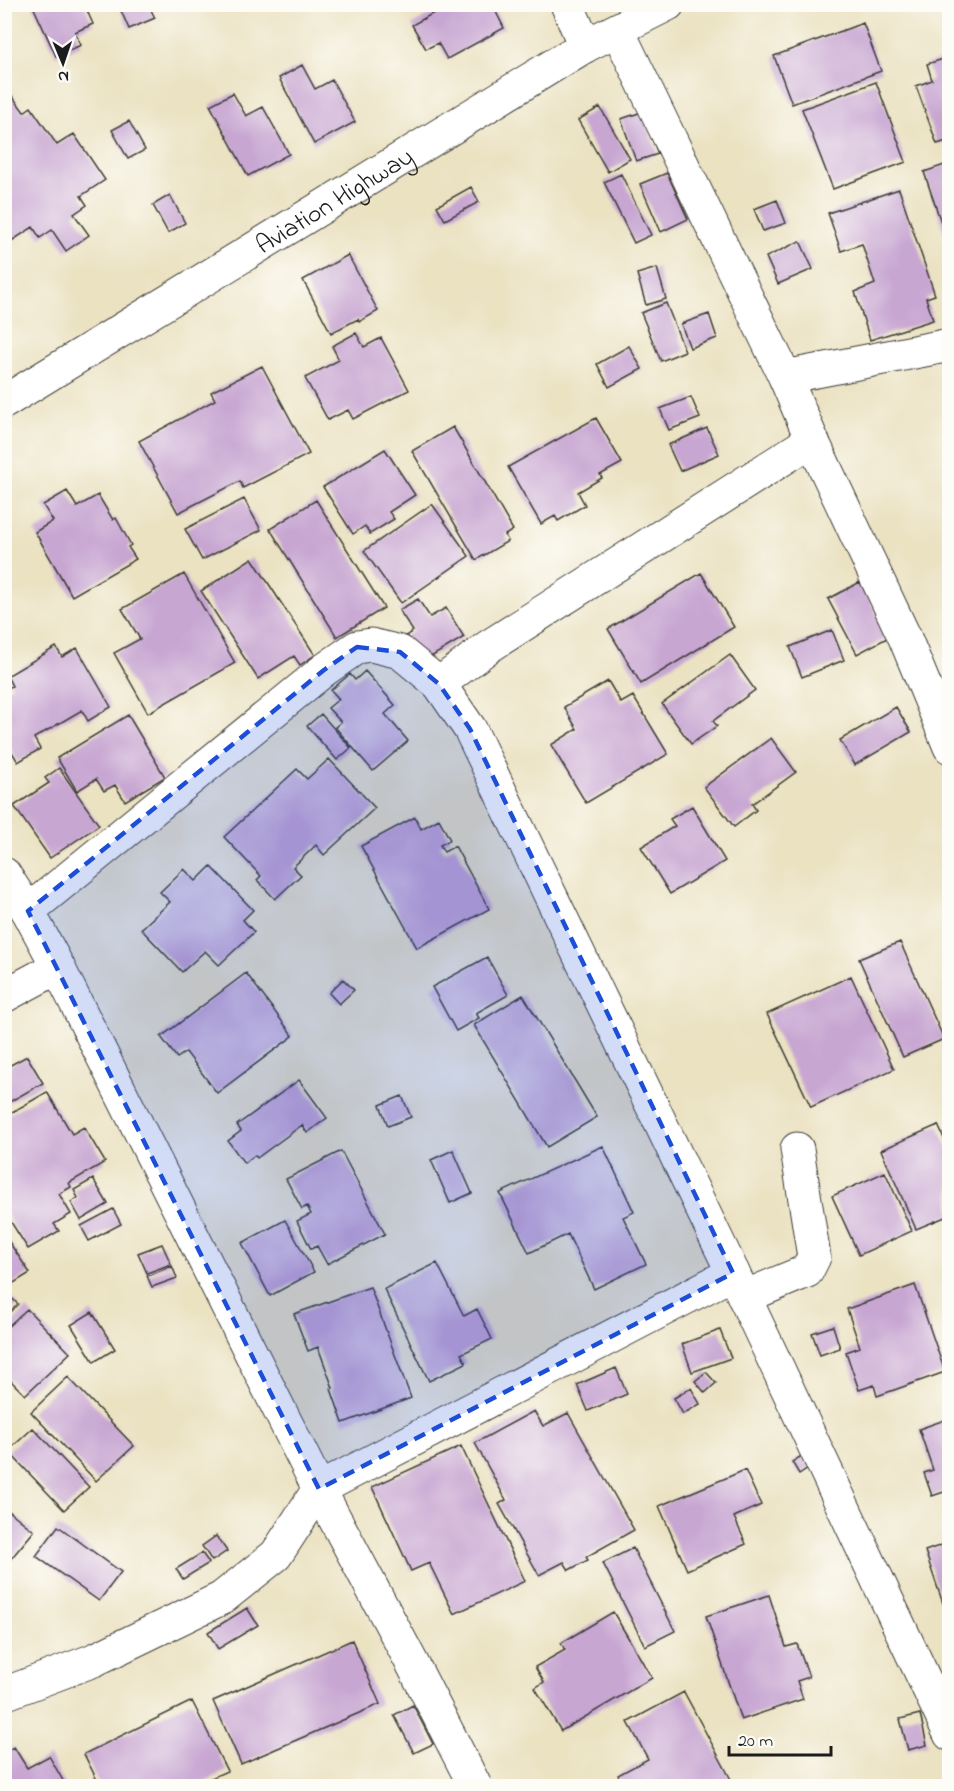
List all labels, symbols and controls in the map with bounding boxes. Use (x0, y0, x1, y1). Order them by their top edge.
north arrow (33, 33, 93, 93)
text: N (57, 64, 69, 88)
street label: Aviation Highway (249, 139, 422, 265)
scale bar (729, 1719, 831, 1757)
text: 20 m (738, 1729, 773, 1755)

